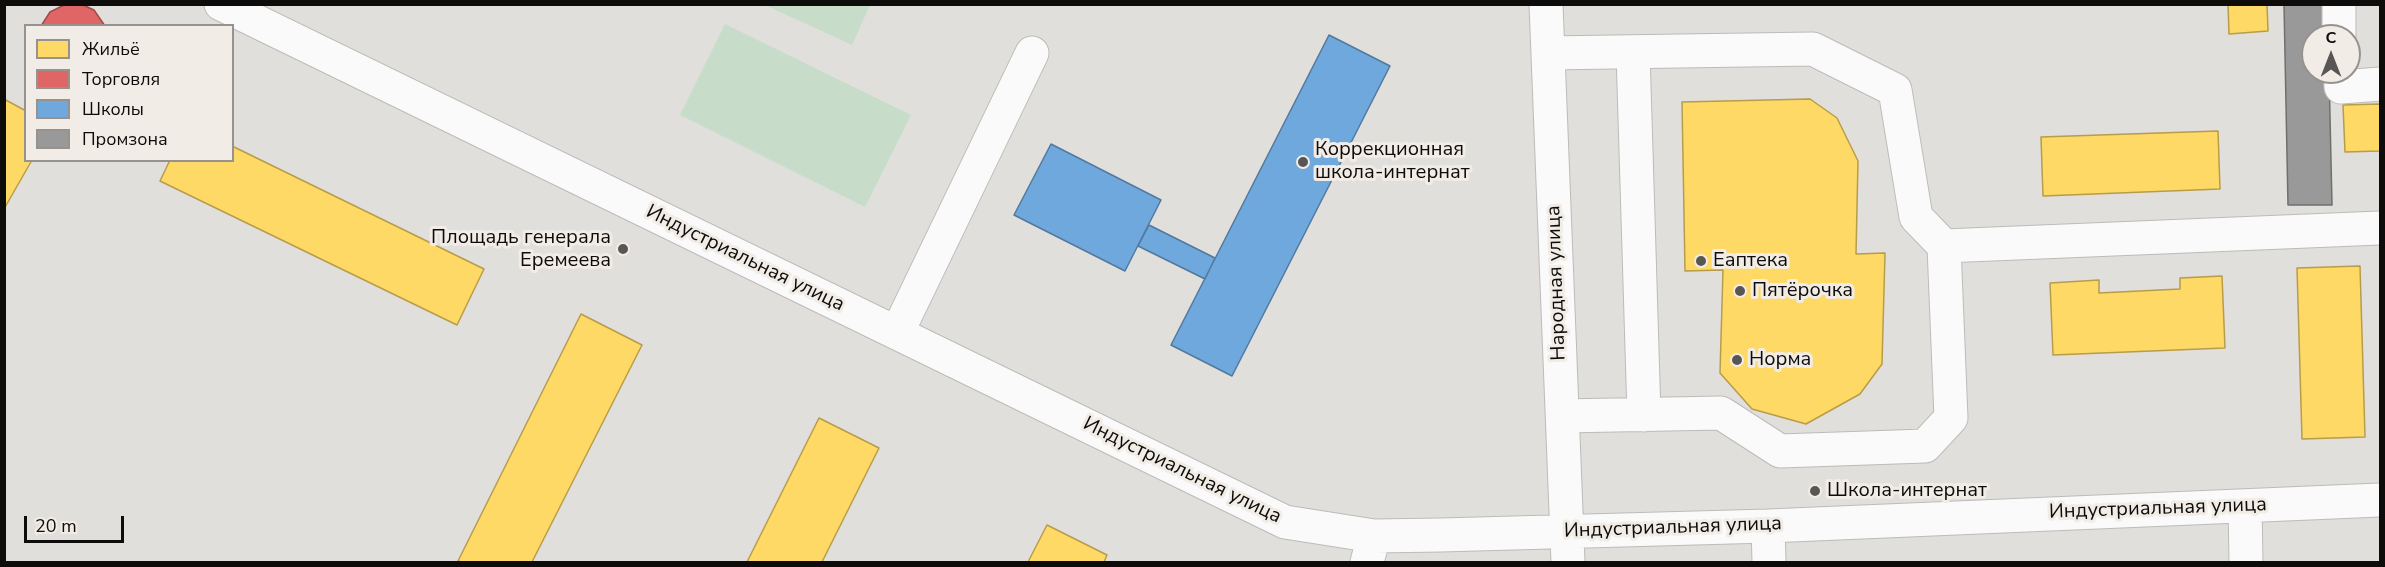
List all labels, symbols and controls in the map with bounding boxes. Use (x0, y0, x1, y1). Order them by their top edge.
legend (24, 24, 234, 162)
north arrow (2301, 24, 2361, 84)
text: С (2326, 27, 2336, 49)
text: Жильё (82, 37, 140, 61)
text: Торговля (82, 67, 160, 91)
text: Школы (82, 97, 144, 121)
text: Промзона (82, 127, 168, 151)
place label: Коррекционная школа-интернат (1315, 138, 1470, 185)
marker: Коррекционная школа-интернат (1296, 155, 1310, 169)
street label: Индустриальная улица (642, 200, 848, 318)
street label: Народная улица (1542, 205, 1572, 361)
place label: Площадь генерала Еремеева (431, 226, 611, 273)
marker: Площадь генерала Еремеева (616, 242, 630, 256)
place label: Еаптека (1713, 249, 1788, 273)
marker: Еаптека (1694, 254, 1708, 268)
place label: Пятёрочка (1752, 279, 1853, 303)
marker: Пятёрочка (1733, 284, 1747, 298)
place label: Норма (1749, 348, 1811, 372)
marker: Норма (1730, 353, 1744, 367)
street label: Индустриальная улица (1079, 412, 1285, 530)
place label: Школа-интернат (1827, 479, 1987, 503)
marker: Школа-интернат (1808, 484, 1822, 498)
street label: Индустриальная улица (2049, 493, 2267, 525)
scale bar (27, 504, 128, 542)
street label: Индустриальная улица (1564, 512, 1782, 544)
text: 20 m (35, 514, 77, 538)

